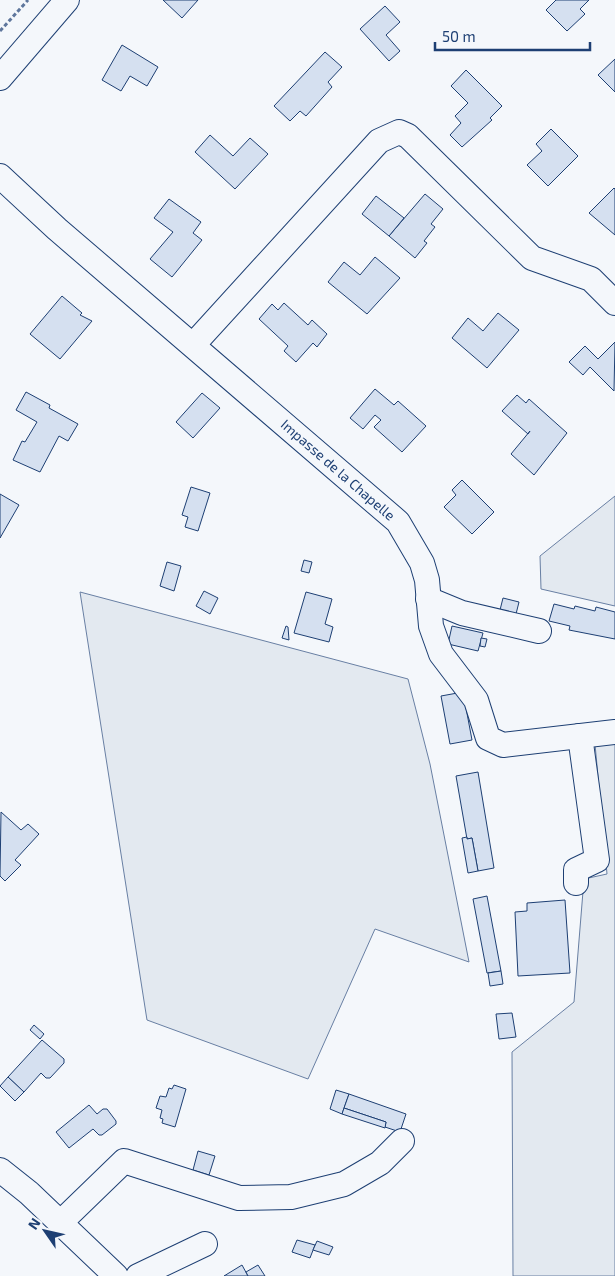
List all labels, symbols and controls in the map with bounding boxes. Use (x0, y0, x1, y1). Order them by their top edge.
scale bar (435, 20, 590, 52)
text: 50 m (442, 27, 476, 45)
street label: Impasse de la Chapelle (278, 415, 399, 524)
north arrow (20, 1206, 70, 1256)
text: N (24, 1215, 44, 1232)

